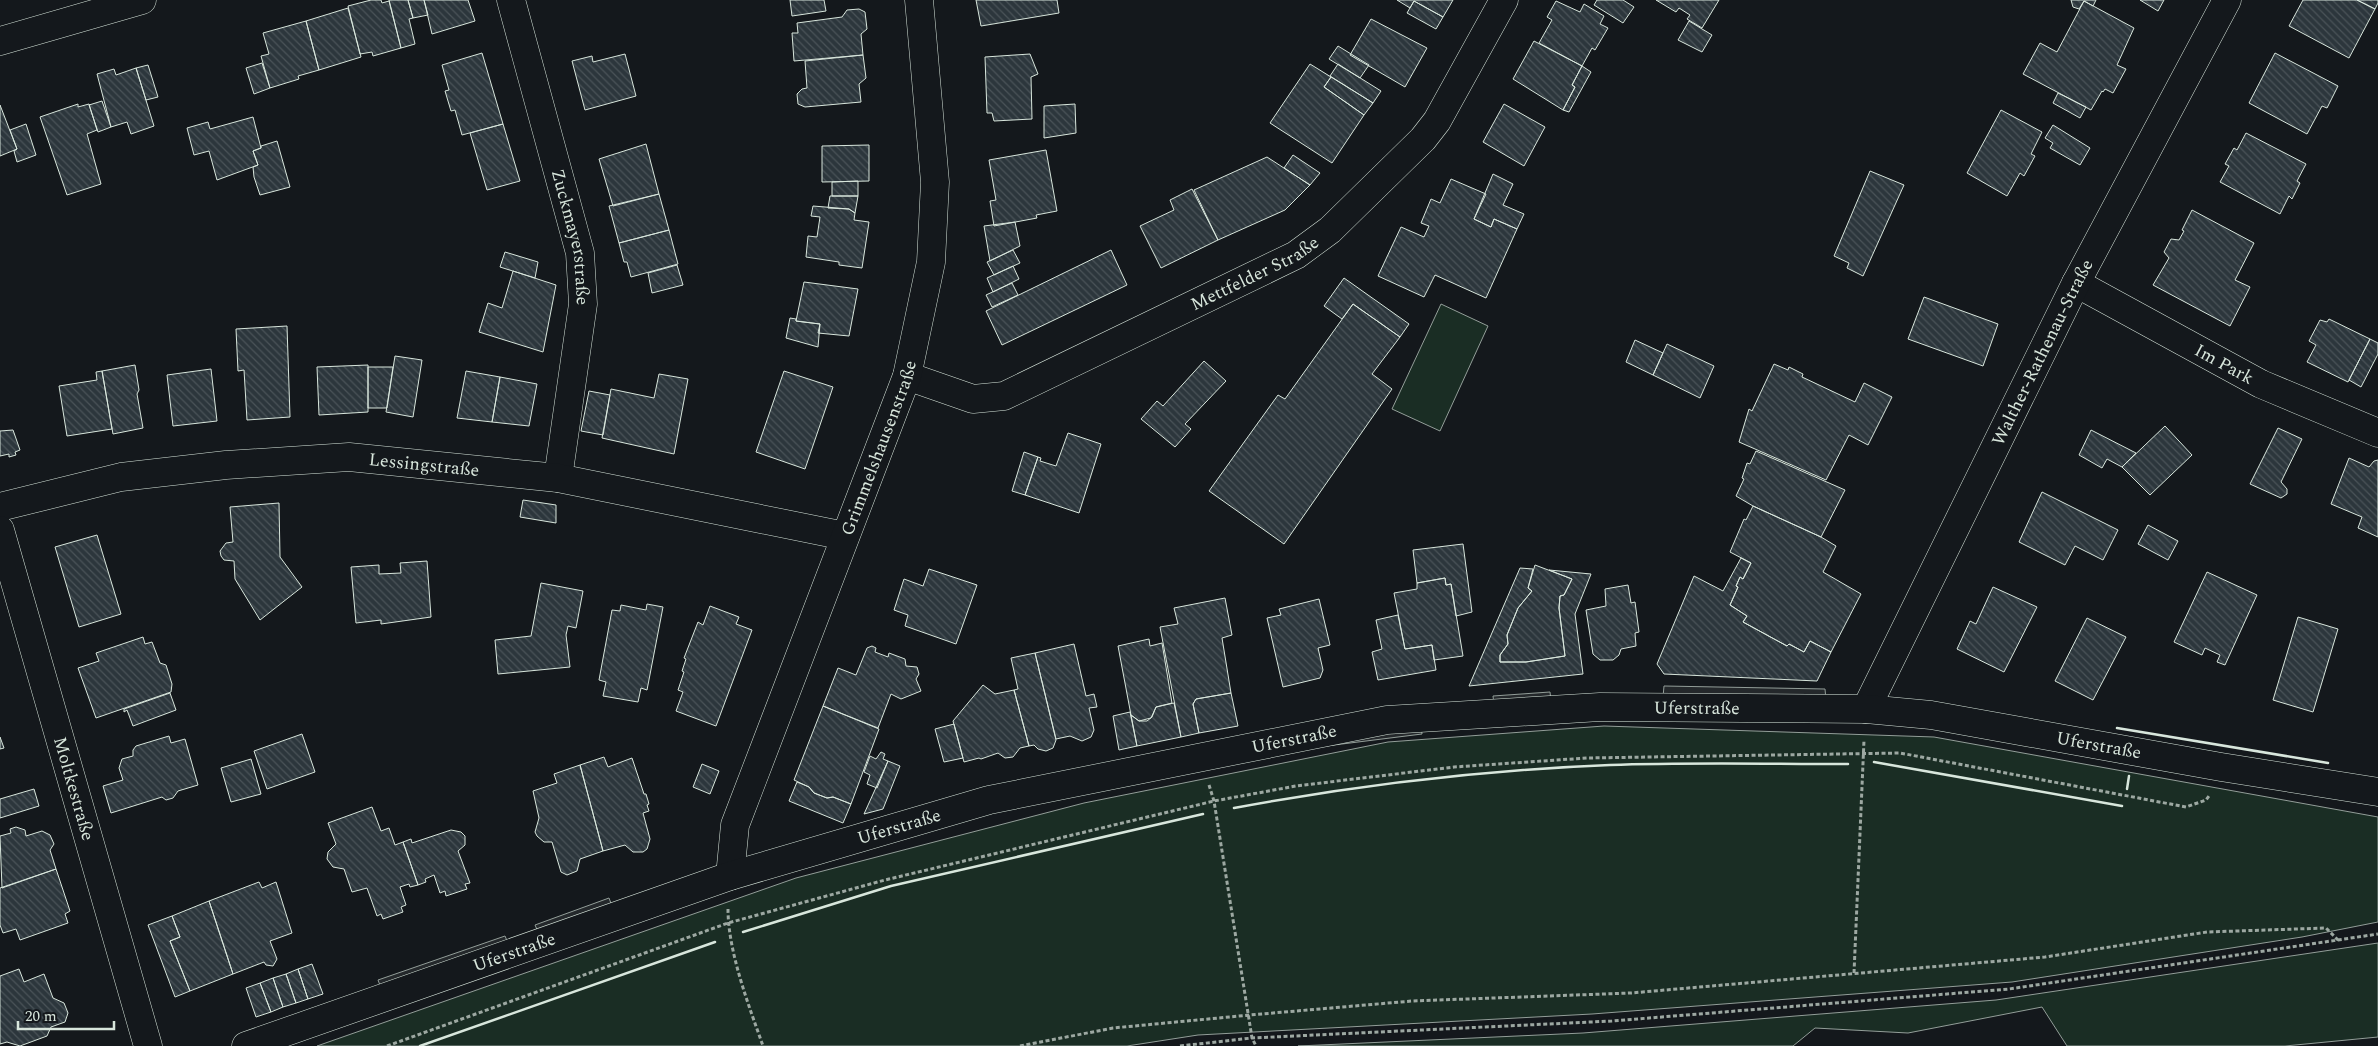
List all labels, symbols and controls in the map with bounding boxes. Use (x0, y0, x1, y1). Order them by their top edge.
street label: Zuckmayerstraße (544, 166, 597, 306)
street label: Mettfelder Straße (1186, 229, 1324, 318)
street label: Walther-Rathenau-Straße (1985, 254, 2100, 450)
street label: Im Park (2190, 337, 2259, 391)
street label: Grimmelshausenstraße (834, 358, 923, 539)
street label: Lessingstraße (367, 446, 481, 484)
street label: Uferstraße (1653, 694, 1740, 722)
street label: Uferstraße (1249, 717, 1339, 760)
street label: Uferstraße (2054, 724, 2144, 766)
street label: Moltkestraße (46, 733, 102, 844)
street label: Uferstraße (854, 801, 944, 852)
street label: Uferstraße (469, 925, 559, 979)
scale bar (18, 998, 114, 1030)
text: 20 m (25, 1005, 57, 1028)

